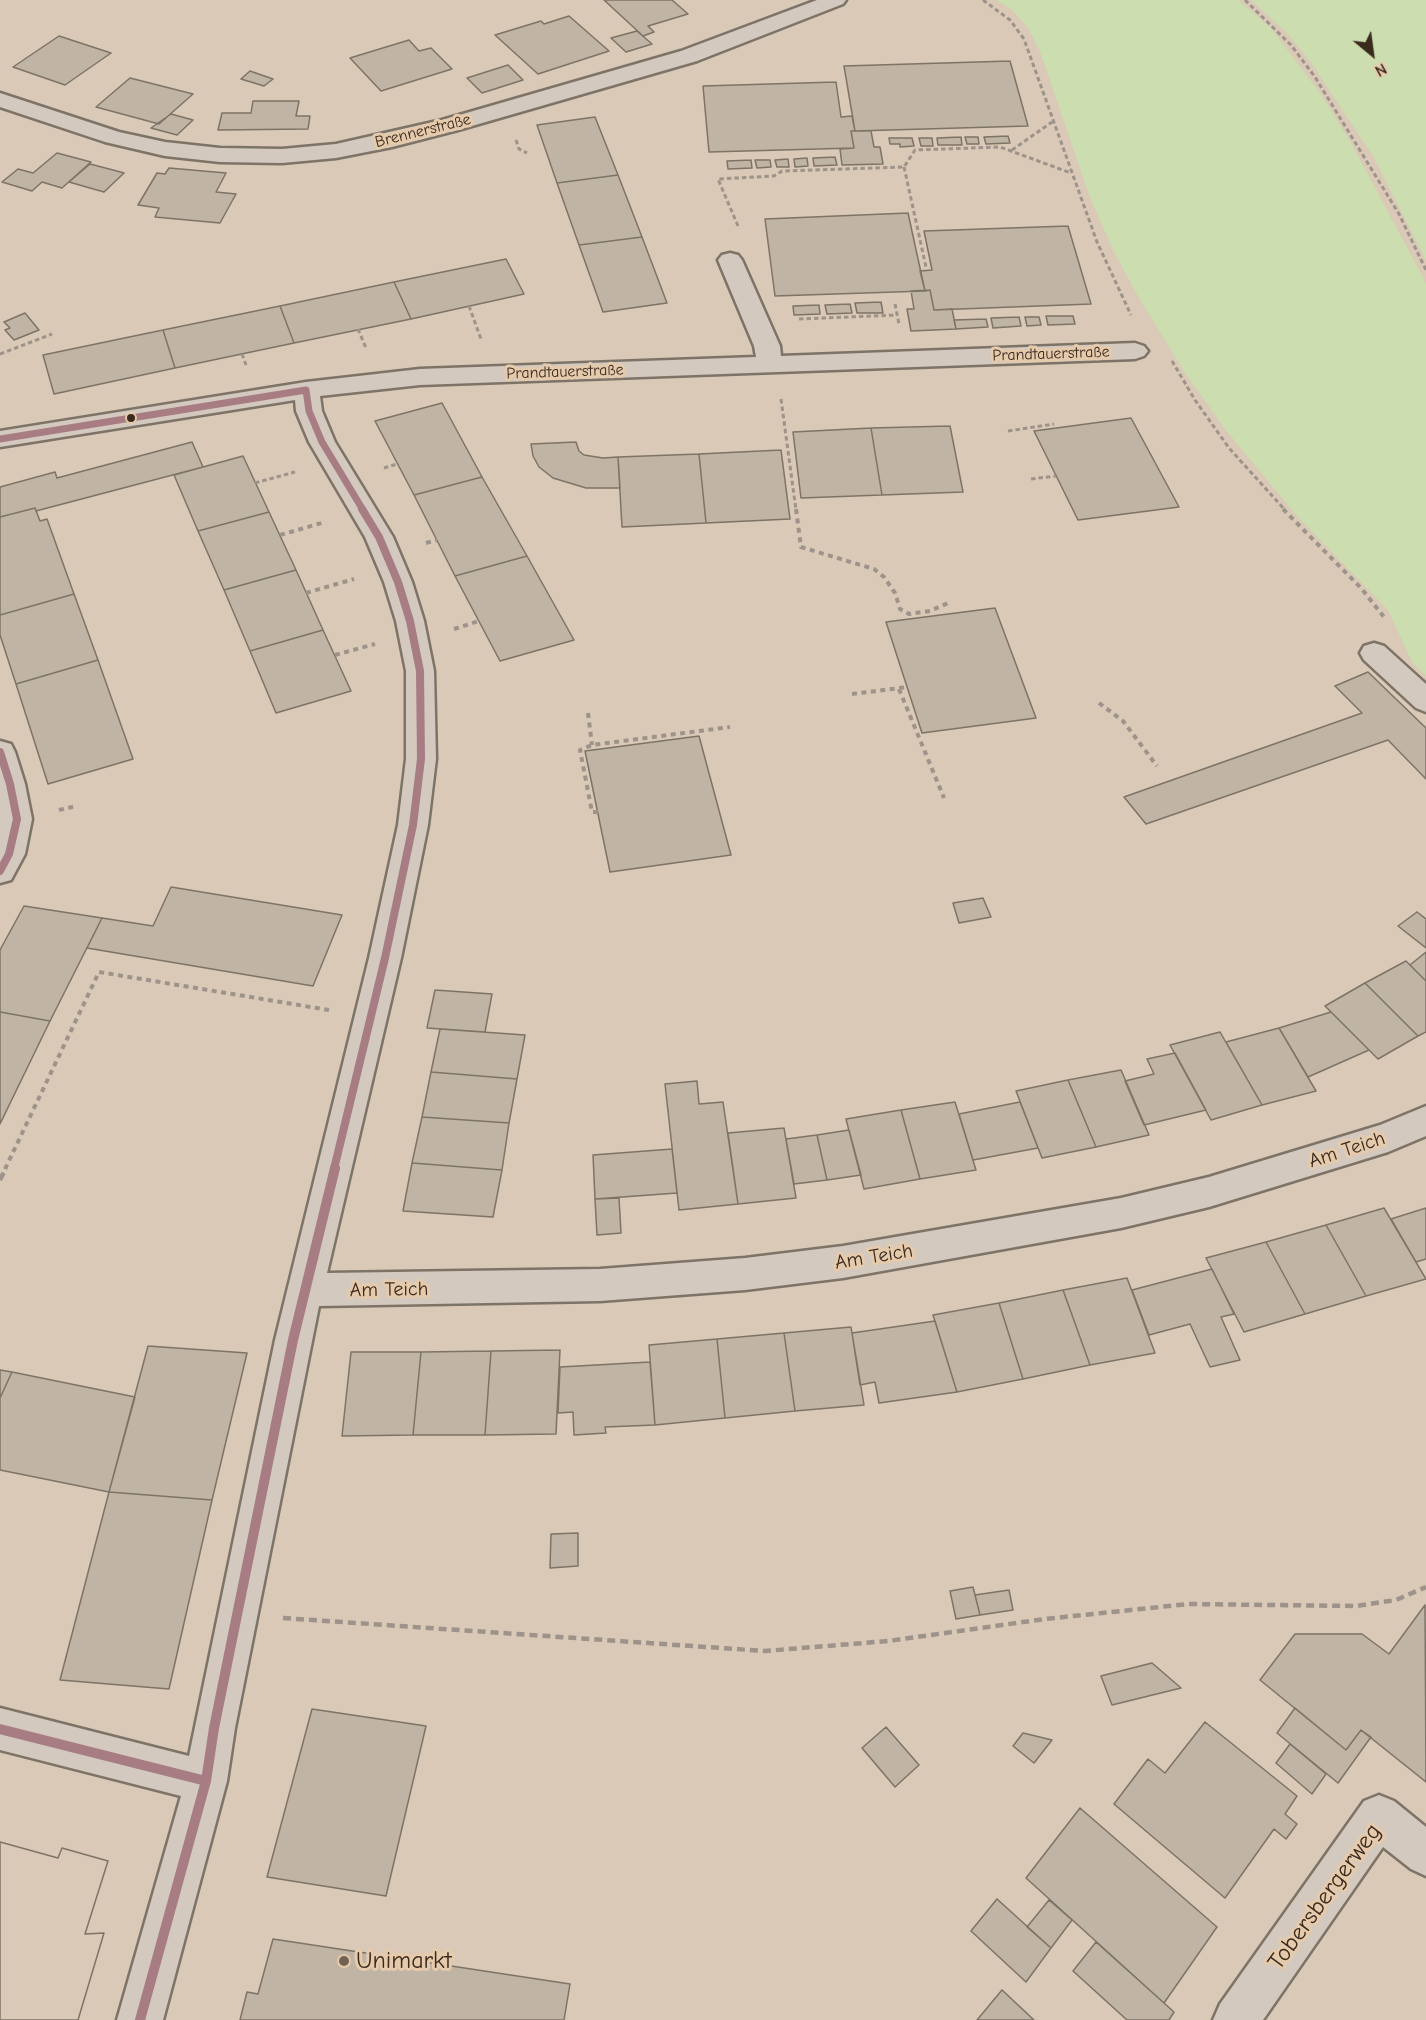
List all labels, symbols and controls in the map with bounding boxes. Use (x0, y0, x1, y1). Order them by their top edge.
north arrow (1342, 24, 1402, 84)
text: N (1372, 59, 1390, 80)
street label: Brennerstraße (373, 110, 473, 152)
street label: Prandtauerstraße (992, 342, 1110, 366)
street label: Prandtauerstraße (506, 360, 624, 384)
unlabelled marker (125, 412, 137, 424)
street label: Am Teich (1306, 1126, 1388, 1174)
street label: Am Teich (833, 1239, 915, 1275)
street label: Am Teich (349, 1277, 429, 1303)
street label: Tobersbergerweg (1262, 1818, 1388, 1976)
place label: Unimarkt (356, 1947, 452, 1975)
marker: Unimarkt (337, 1954, 351, 1968)

